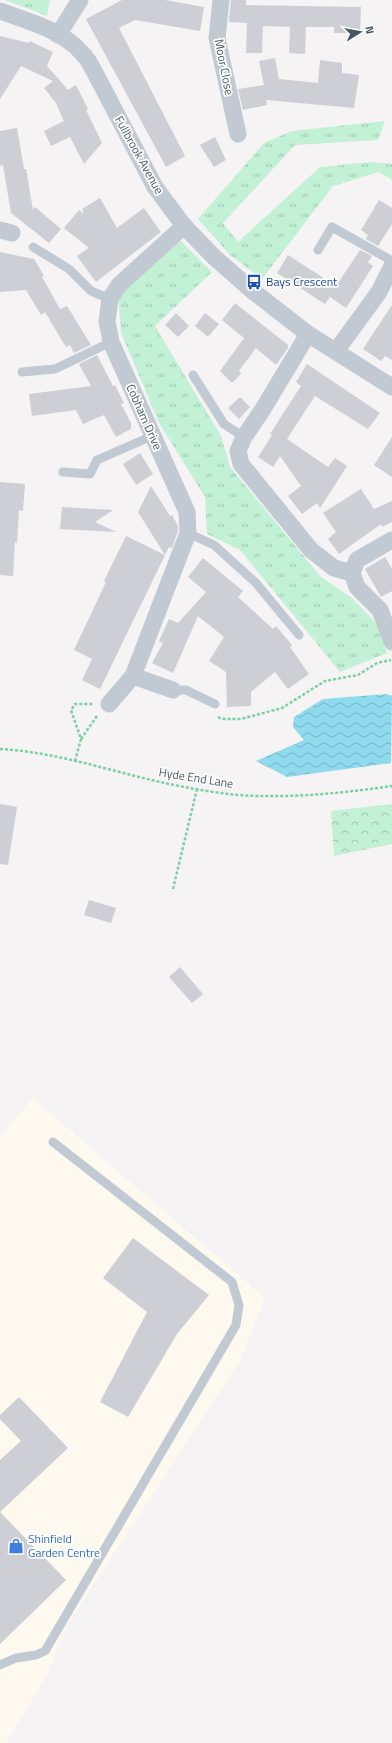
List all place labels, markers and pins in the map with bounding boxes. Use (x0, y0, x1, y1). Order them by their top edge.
place label: Bays Crescent (266, 272, 338, 291)
bus stop icon: Bays Crescent (245, 273, 263, 291)
place label: Shinfield Garden Centre (28, 1529, 100, 1562)
shop icon: Shinfield Garden Centre (7, 1537, 25, 1555)

